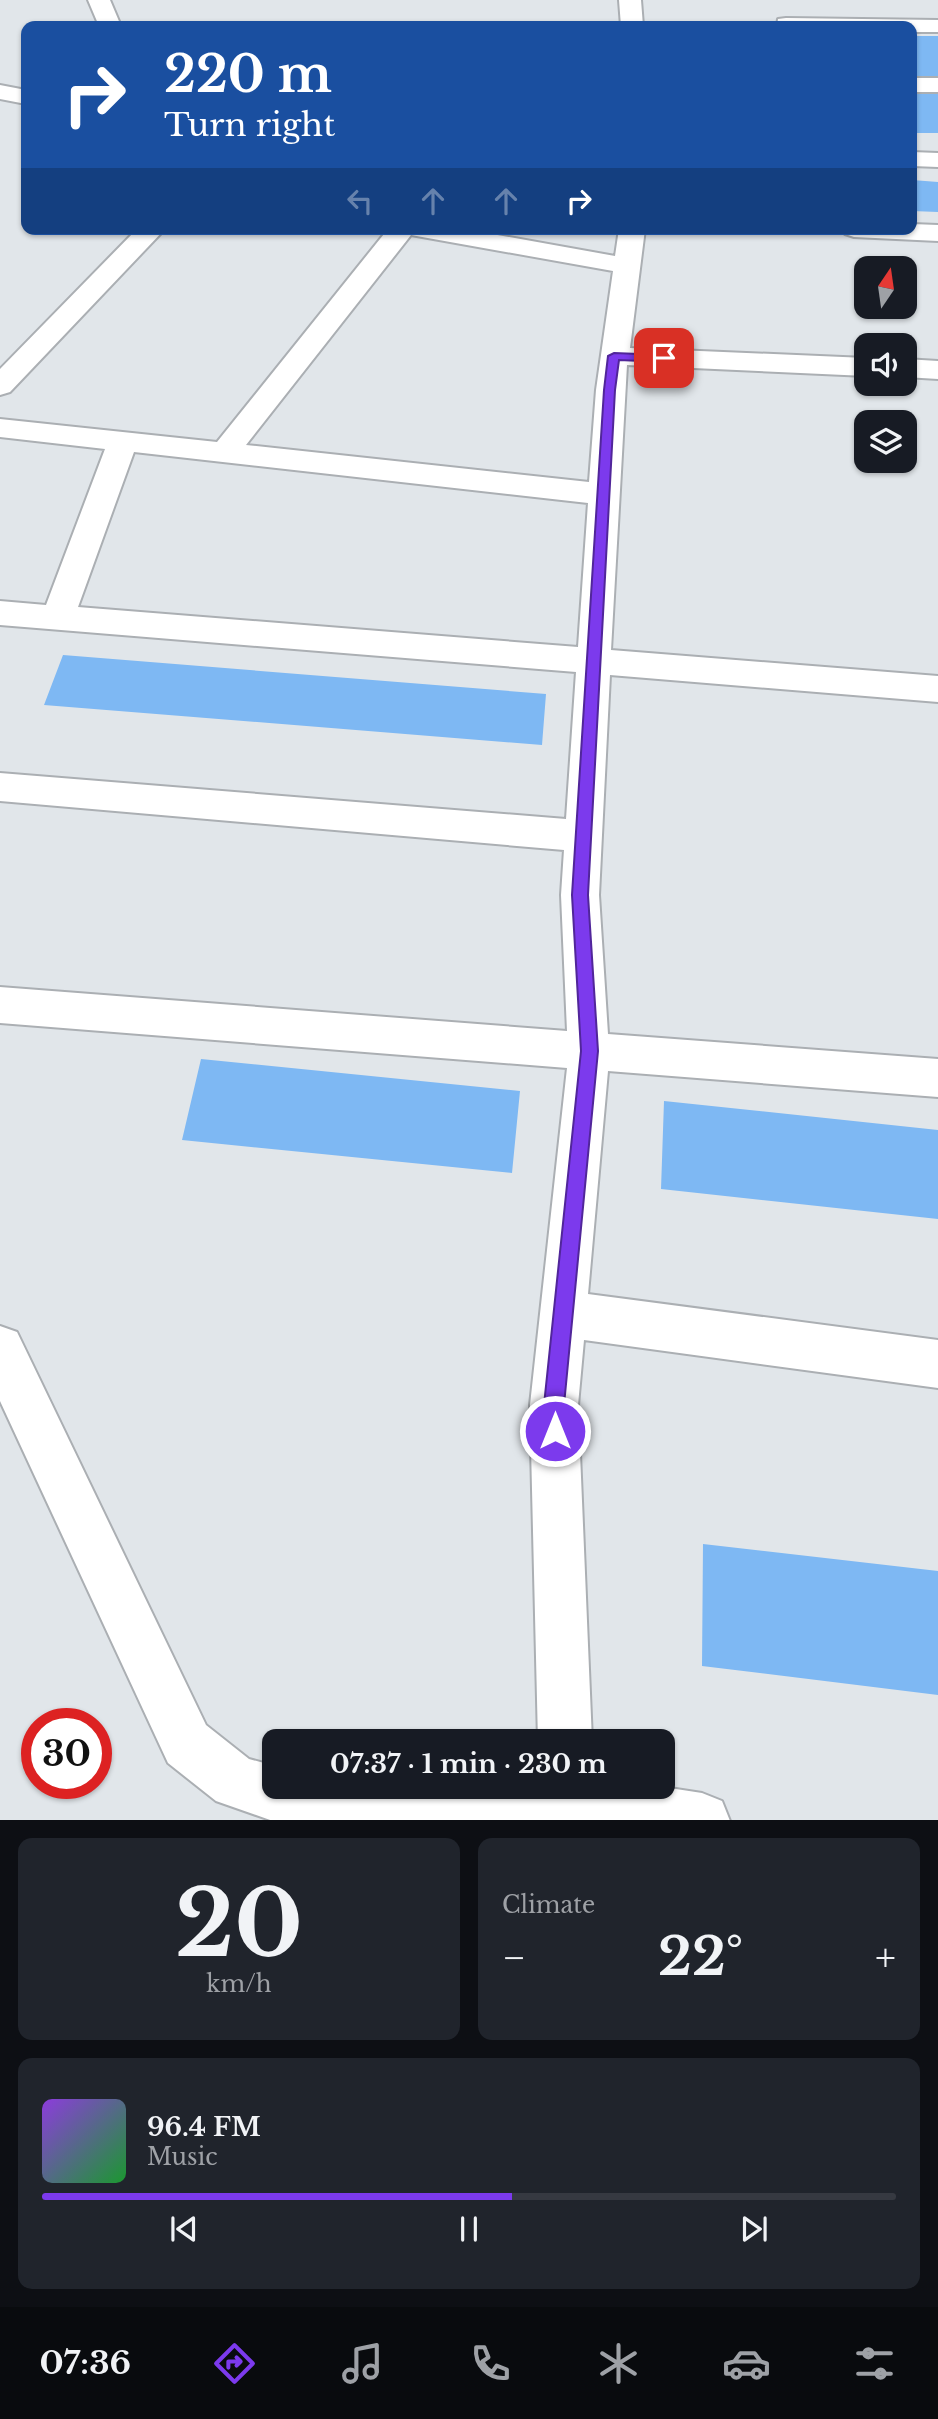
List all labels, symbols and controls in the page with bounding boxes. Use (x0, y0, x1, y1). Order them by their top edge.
text: 220 m (164, 44, 332, 105)
icon: right (49, 49, 140, 140)
text: Turn right (164, 105, 335, 145)
icon: left (341, 182, 379, 220)
icon: ahead (414, 182, 452, 220)
icon: ahead (487, 182, 525, 220)
icon: right (560, 182, 598, 220)
north arrow (854, 256, 917, 318)
map controls (854, 256, 917, 473)
pin (634, 328, 694, 388)
button: sound (854, 333, 917, 396)
icon: arrive (645, 339, 683, 377)
button: layers (854, 410, 917, 473)
position arrow (518, 1394, 592, 1468)
speed limit sign: 30 (21, 1708, 112, 1799)
text: 07:37 · 1 min · 230 m (330, 1748, 607, 1780)
text: 20 (175, 1868, 303, 1981)
text: Climate (502, 1891, 595, 1919)
text: 22° (658, 1925, 743, 1989)
text: − (502, 1934, 526, 1981)
text: + (875, 1934, 896, 1981)
text: km/h (206, 1970, 272, 1998)
text: 96.4 FM (147, 2111, 261, 2143)
text: Music (147, 2143, 218, 2171)
icon: previous (165, 2210, 203, 2248)
icon: pause (450, 2210, 488, 2248)
icon: next (735, 2210, 773, 2248)
icon: directions (210, 2339, 259, 2388)
icon: music (338, 2339, 387, 2388)
icon: phone (466, 2339, 515, 2388)
icon: climate (594, 2339, 643, 2388)
icon: car (722, 2339, 771, 2388)
icon: filters (850, 2339, 899, 2388)
text: 07:36 (39, 2343, 131, 2383)

